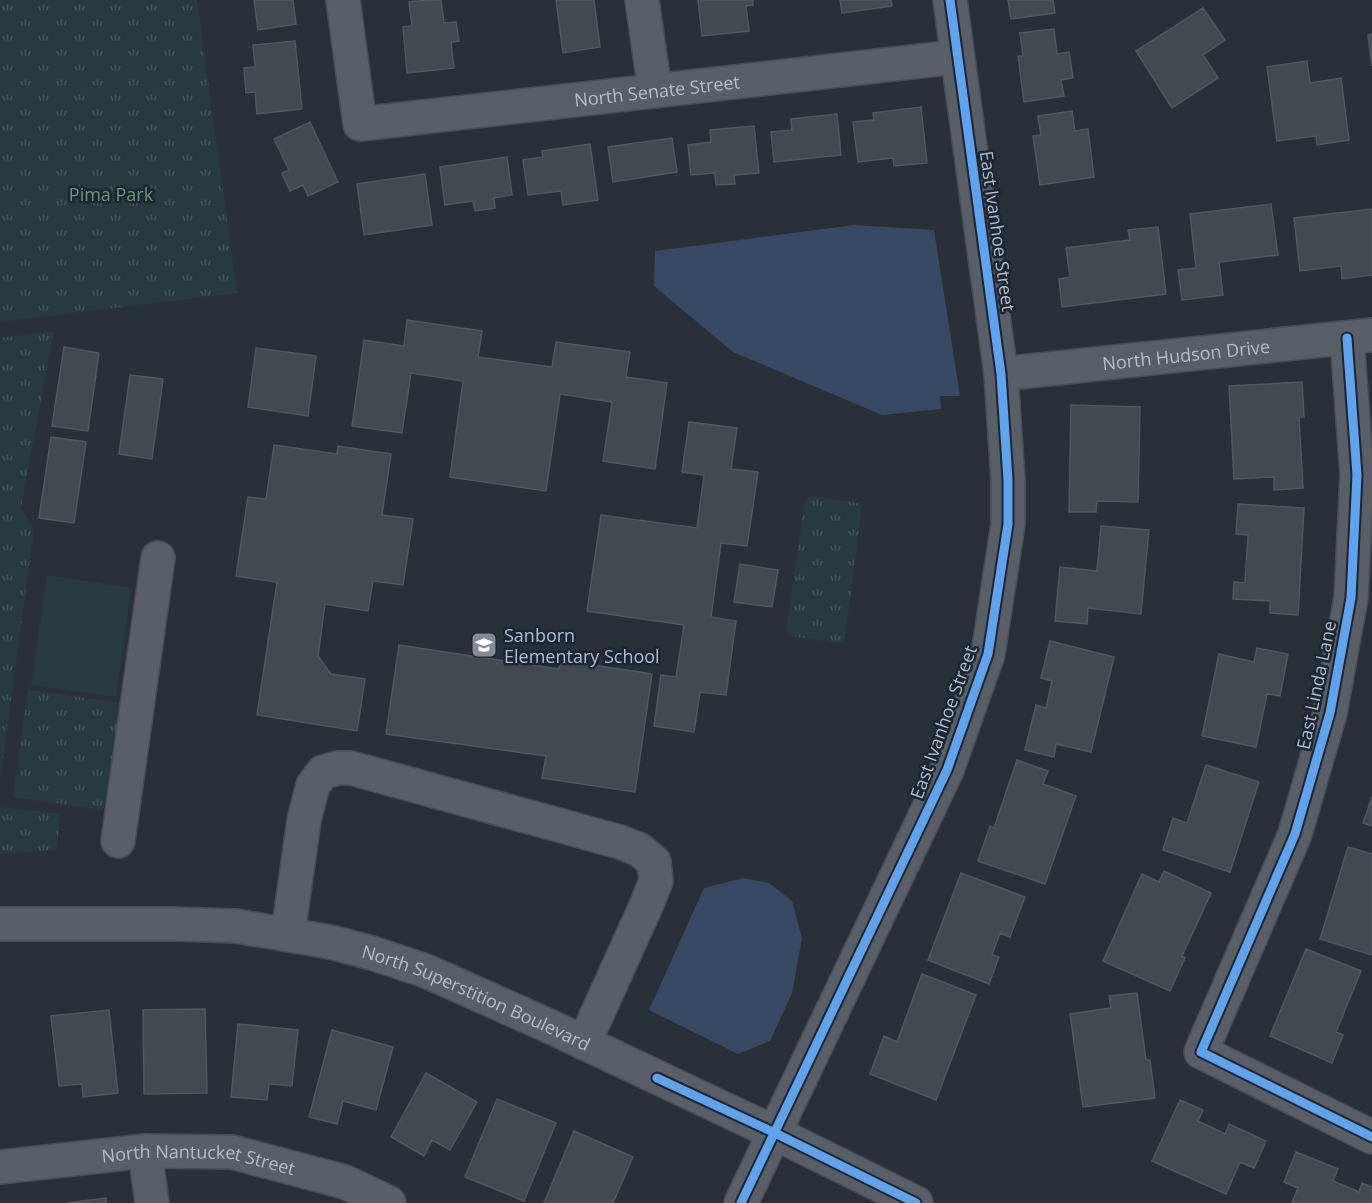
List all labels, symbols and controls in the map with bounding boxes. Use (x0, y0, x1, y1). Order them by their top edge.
street label: North Senate Street (573, 69, 741, 112)
street label: East Ivanhoe Street (975, 149, 1021, 313)
park label: Pima Park (69, 182, 154, 206)
street label: North Hudson Drive (1101, 334, 1271, 375)
street label: East Linda Lane (1291, 618, 1341, 752)
place label: Sanborn Elementary School (504, 623, 660, 668)
school or university icon: Sanborn Elementary School (469, 630, 499, 660)
street label: East Ivanhoe Street (904, 642, 982, 802)
street label: North Superstition Boulevard (360, 939, 594, 1056)
street label: North Nantucket Street (100, 1139, 298, 1180)

